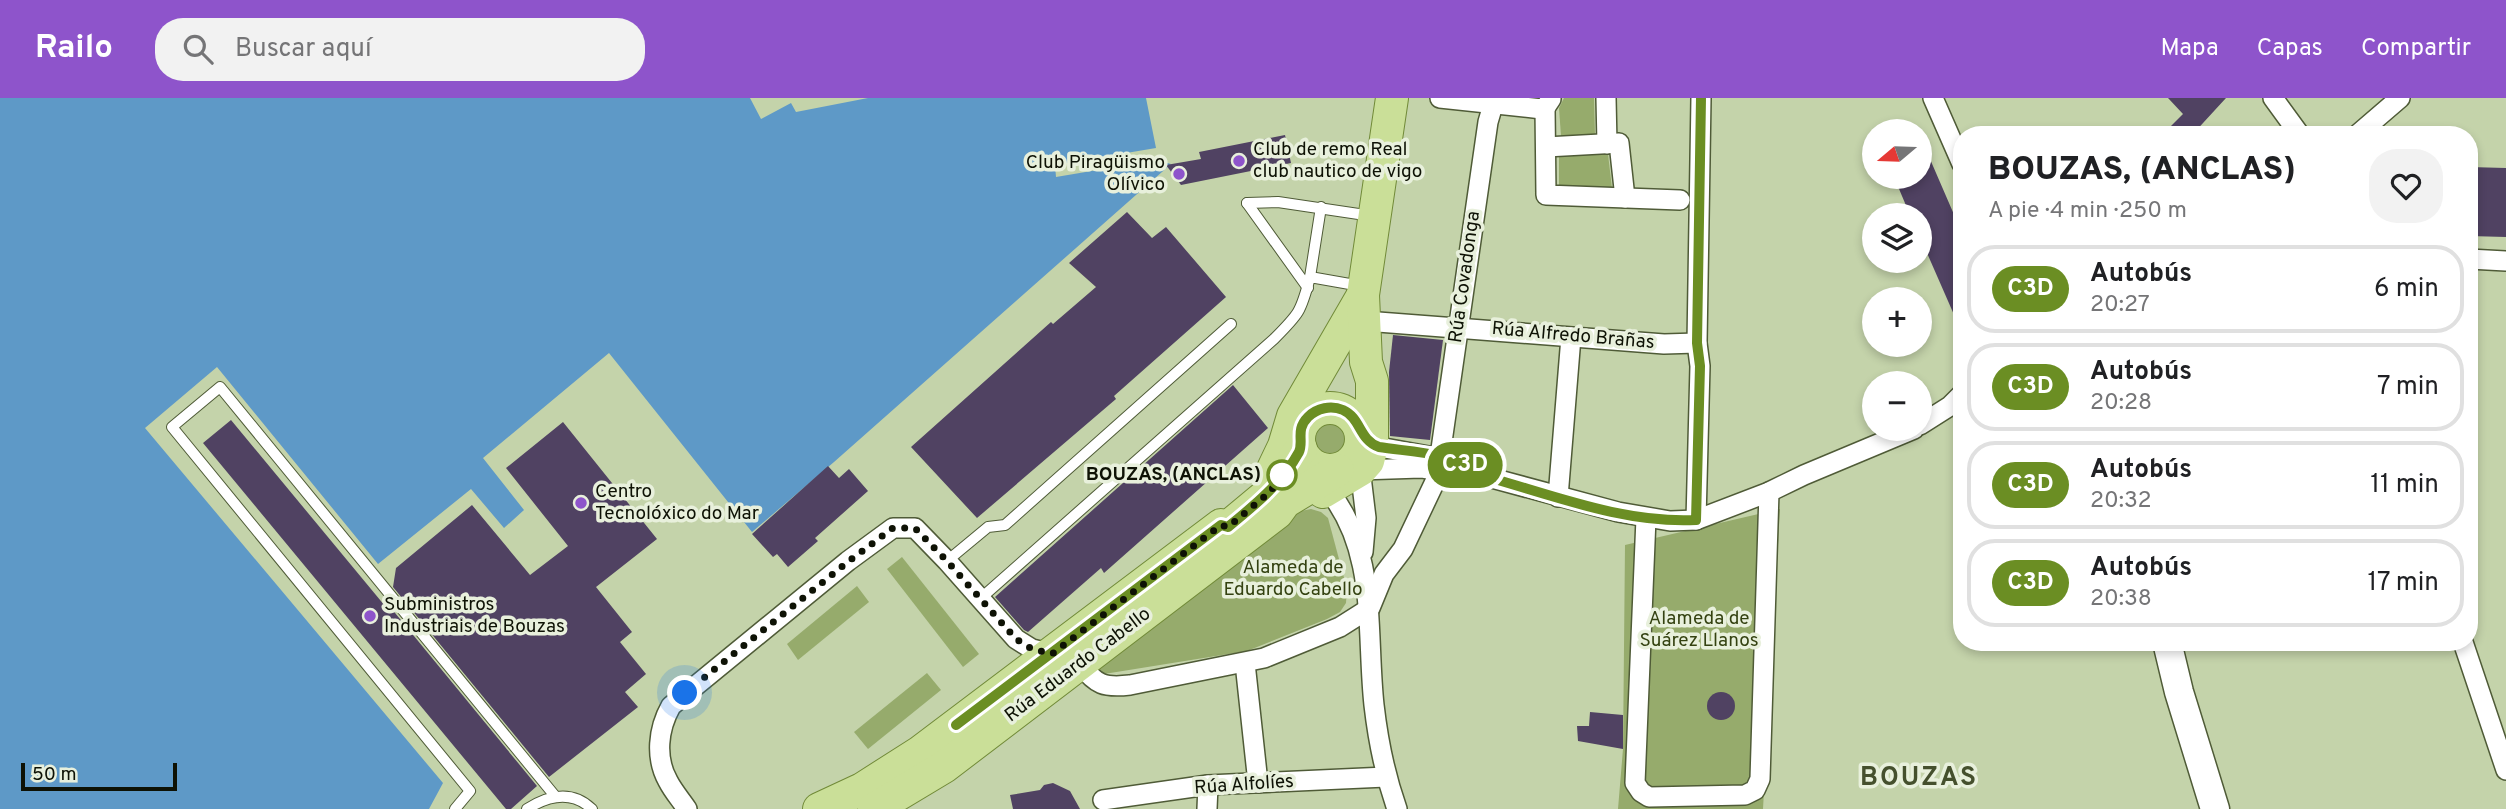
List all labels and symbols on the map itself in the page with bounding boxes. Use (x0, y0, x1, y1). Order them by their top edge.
north arrow (1862, 119, 1932, 189)
place label: Club de remo Real club nautico de vigo (1253, 138, 1422, 184)
place label: Club Piragüismo Olívico (1026, 151, 1165, 197)
marker: Club de remo Real club nautico de vigo (1231, 153, 1247, 169)
marker: Club Piragüismo Olívico (1171, 166, 1187, 182)
street label: Rúa Covadonga (1444, 209, 1486, 345)
street label: Rúa Alfredo Brañas (1491, 317, 1655, 355)
line badge: C3D (1425, 442, 1505, 488)
marker: BOUZAS, (ANCLAS) (1267, 460, 1297, 490)
place label: BOUZAS, (ANCLAS) (1086, 463, 1261, 487)
place label: Centro Tecnolóxico do Mar (595, 480, 760, 526)
marker: Centro Tecnolóxico do Mar (573, 495, 589, 511)
park label: Alameda de Eduardo Cabello (1223, 556, 1363, 602)
place label: Subministros Industriais de Bouzas (384, 593, 565, 639)
street label: Rúa Eduardo Cabello (1000, 602, 1156, 728)
park label: Alameda de Suárez Llanos (1639, 607, 1759, 653)
marker: Subministros Industriais de Bouzas (362, 608, 378, 624)
your location (667, 675, 702, 710)
scale bar (21, 760, 177, 792)
district label: BOUZAS (1860, 762, 1978, 795)
street label: Rúa Alfolíes (1193, 770, 1295, 800)

